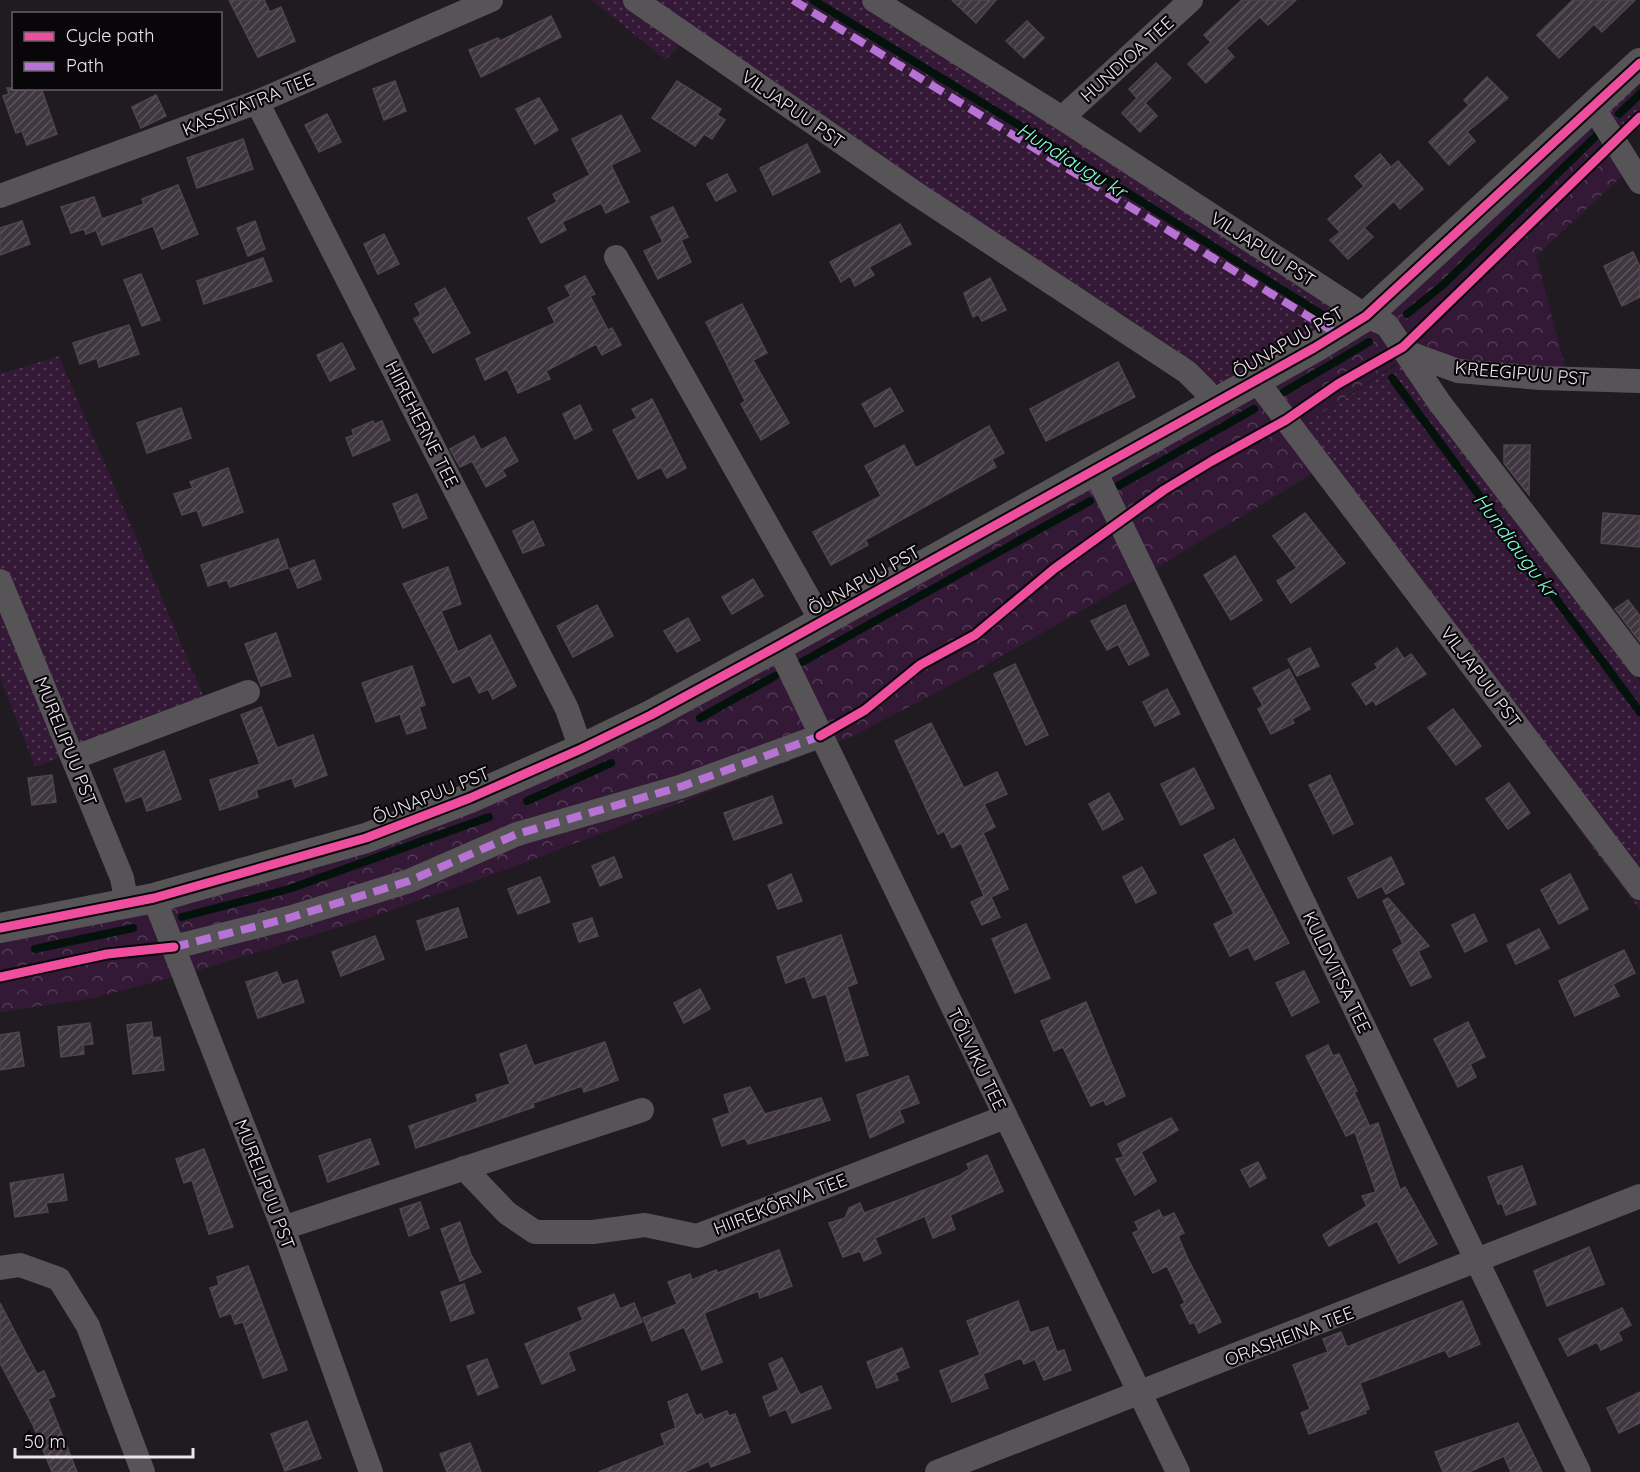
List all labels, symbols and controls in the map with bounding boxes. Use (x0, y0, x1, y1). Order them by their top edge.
street label: HUNDIOA TEE (1075, 11, 1179, 107)
legend (12, 12, 222, 90)
text: Cycle path (66, 24, 154, 47)
text: Path (66, 54, 104, 77)
street label: VILJAPUU PST (737, 65, 849, 153)
street label: KASSITATRA TEE (179, 67, 317, 141)
water label: Hundiaugu kr (1013, 116, 1133, 205)
street label: VILJAPUU PST (1206, 206, 1320, 292)
street label: ÕUNAPUU PST (1228, 301, 1348, 383)
street label: KREEGIPUU PST (1454, 356, 1590, 390)
street label: HIIREHERNE TEE (380, 357, 464, 491)
water label: Hundiaugu kr (1469, 488, 1565, 604)
street label: ÕUNAPUU PST (804, 540, 924, 620)
street label: VILJAPUU PST (1435, 622, 1527, 732)
street label: MURELIPUU PST (30, 673, 102, 809)
street label: ÕUNAPUU PST (369, 761, 493, 829)
street label: KULDVITSA TEE (1298, 907, 1376, 1037)
street label: TÕLVIKU TEE (942, 1004, 1012, 1114)
street label: MURELIPUU PST (230, 1116, 300, 1252)
street label: HIIREKÕRVA TEE (710, 1168, 850, 1240)
street label: ORASHEINA TEE (1221, 1301, 1357, 1371)
scale bar (15, 1421, 194, 1459)
text: 50 m (24, 1430, 66, 1453)

